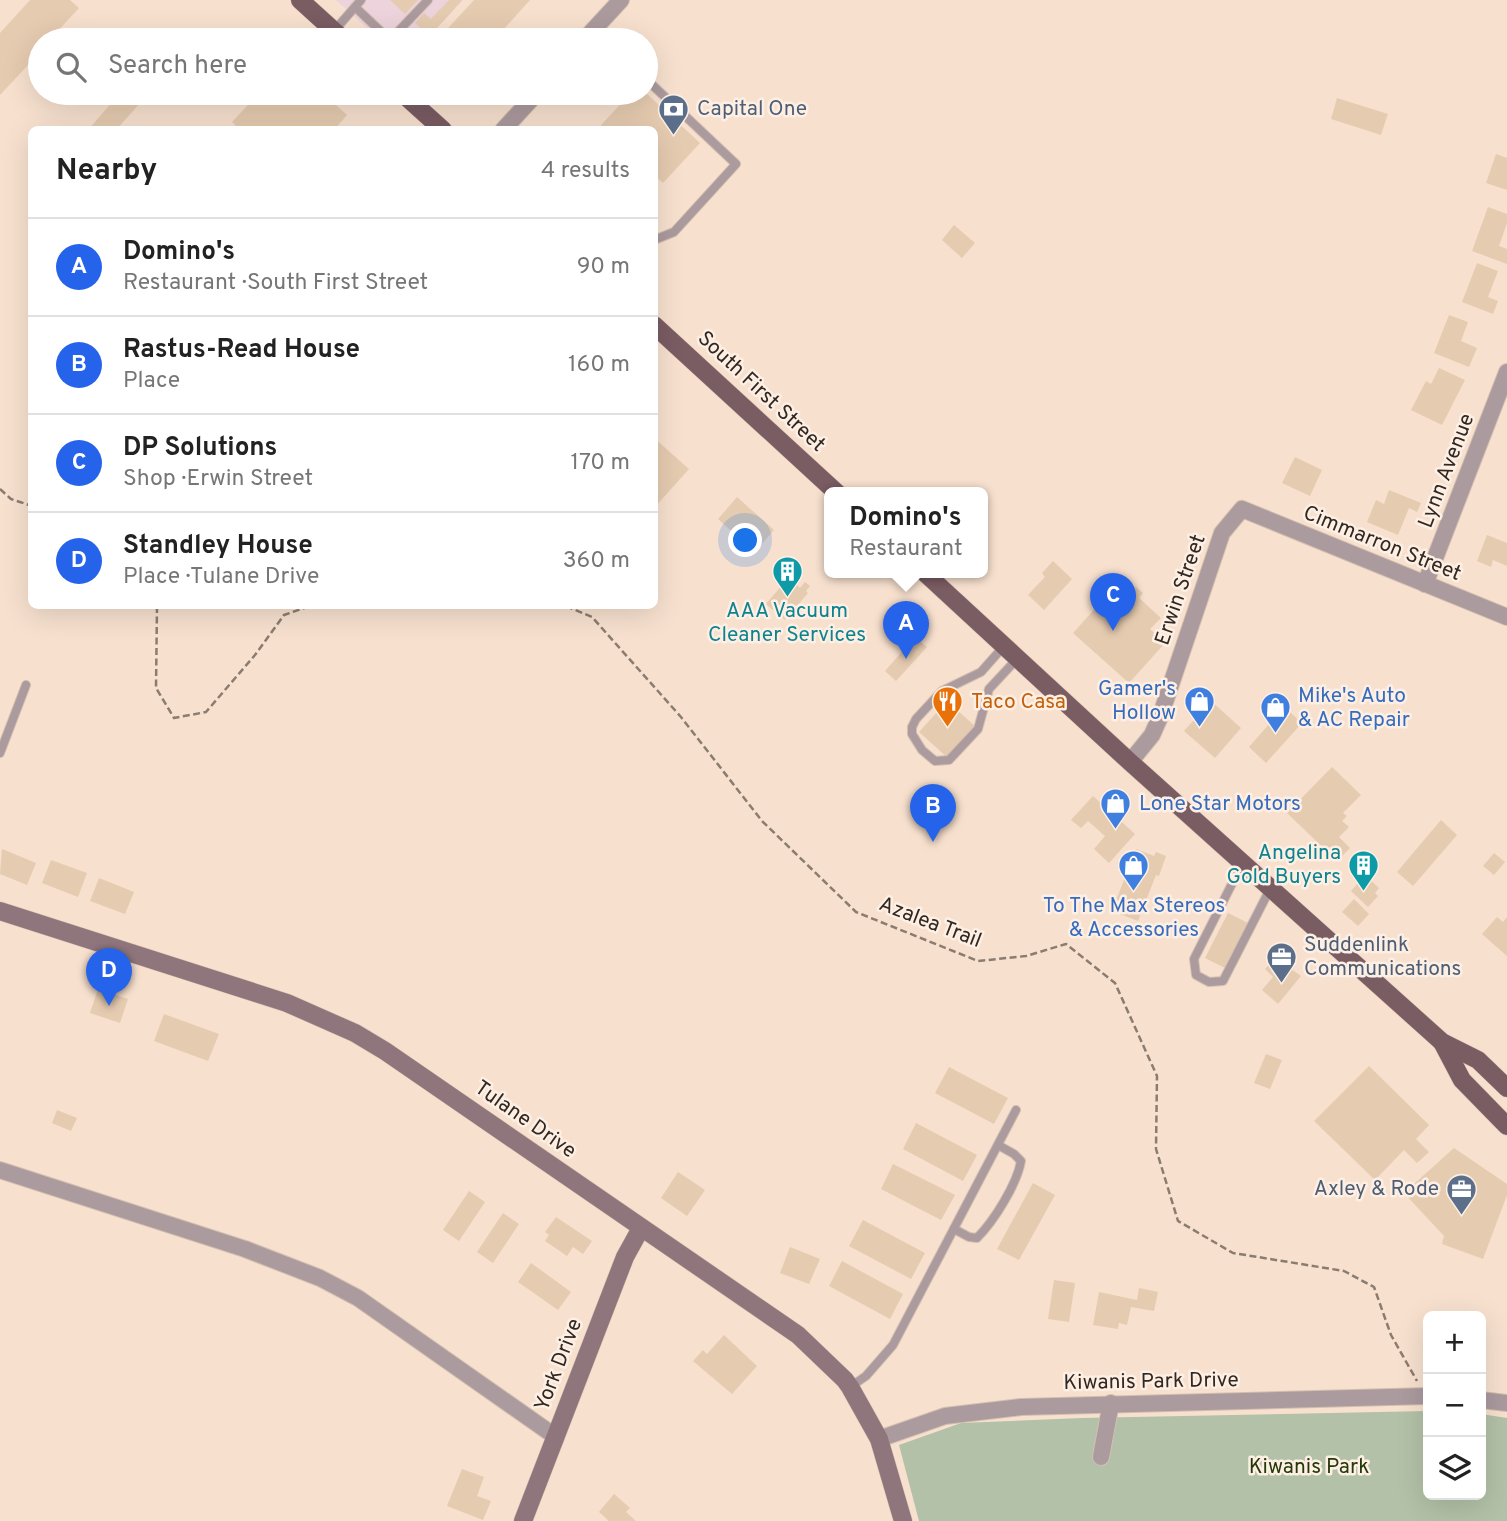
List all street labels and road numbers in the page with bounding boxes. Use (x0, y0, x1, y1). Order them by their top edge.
street label: South First Street (691, 326, 831, 458)
street label: Lynn Avenue (1413, 410, 1481, 532)
street label: Cimmarron Street (1299, 500, 1465, 588)
street label: Erwin Street (1149, 531, 1213, 649)
street label: Azalea Trail (875, 891, 985, 955)
street label: Tulane Drive (469, 1075, 581, 1165)
street label: York Drive (529, 1315, 589, 1415)
street label: Kiwanis Park Drive (1063, 1367, 1239, 1397)

